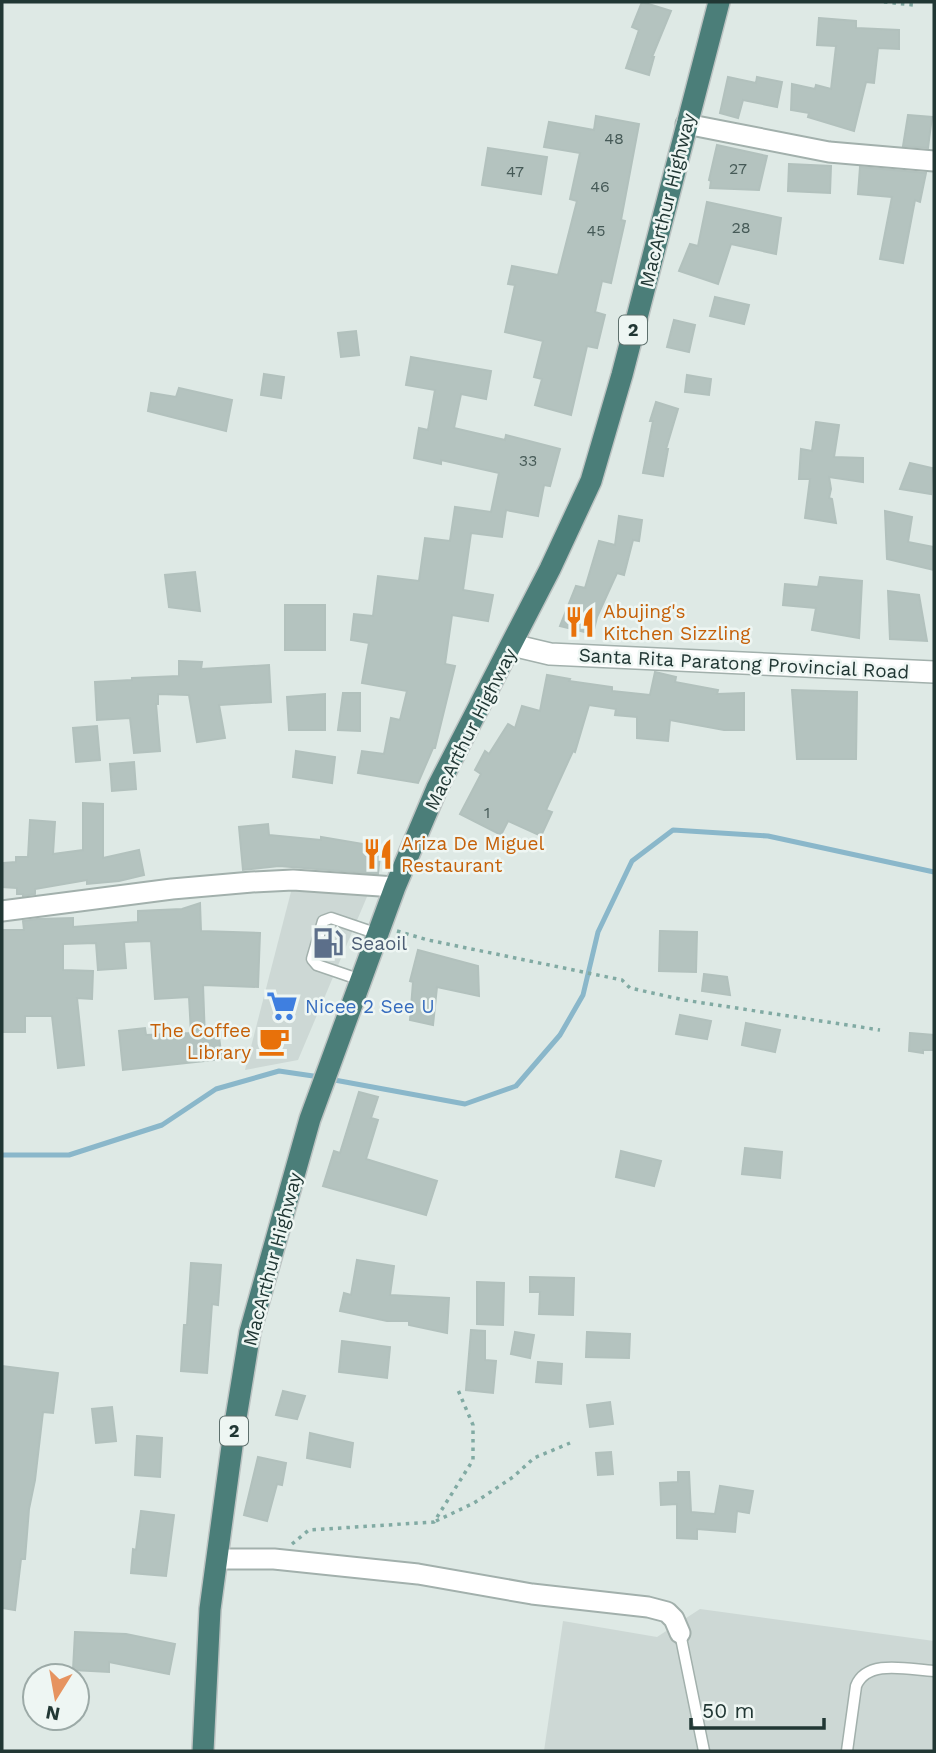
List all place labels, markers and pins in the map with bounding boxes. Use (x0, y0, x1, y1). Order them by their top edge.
place label: Abujing's Kitchen Sizzling (603, 600, 751, 645)
restaurant icon: Abujing's Kitchen Sizzling (563, 605, 597, 639)
place label: Ariza De Miguel Restaurant (401, 832, 545, 877)
restaurant icon: Ariza De Miguel Restaurant (361, 837, 395, 871)
fuel station icon: Seaoil (311, 926, 345, 960)
place label: Seaoil (351, 932, 407, 955)
supermarket icon: Nicee 2 See U (265, 989, 299, 1023)
place label: Nicee 2 See U (305, 995, 435, 1018)
place label: The Coffee Library (150, 1019, 251, 1064)
cafe icon: The Coffee Library (257, 1024, 291, 1058)

